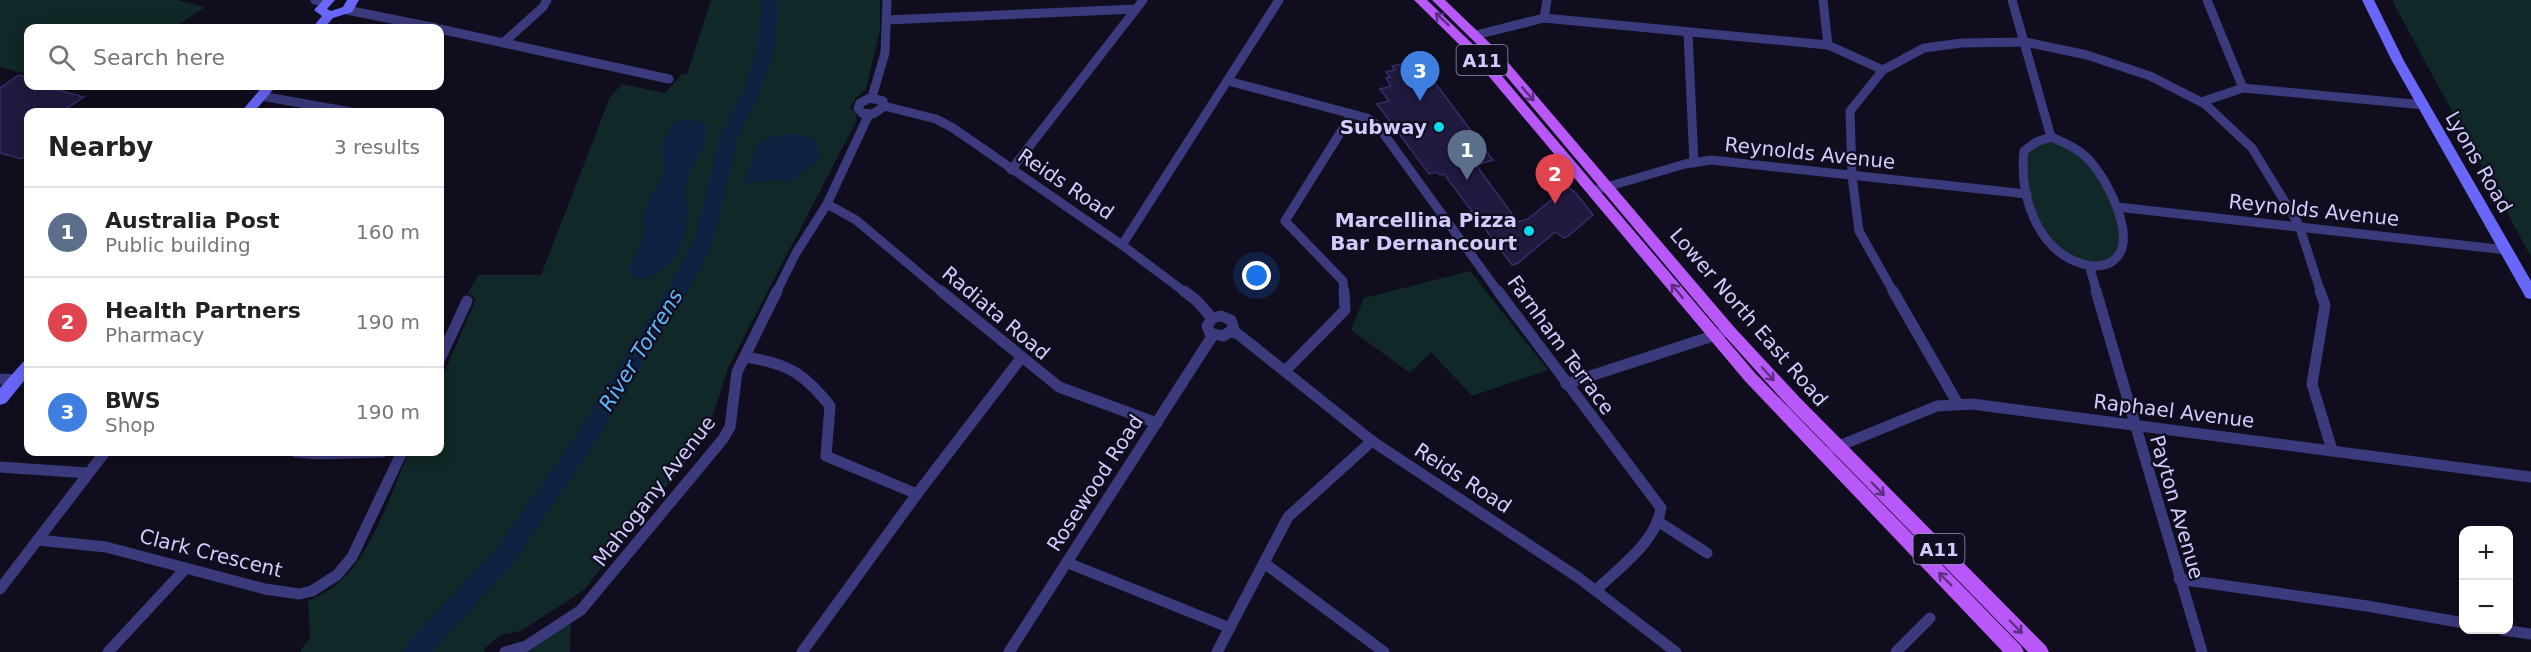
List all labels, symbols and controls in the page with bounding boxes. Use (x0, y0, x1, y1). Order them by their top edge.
one-way arrow (1435, 12, 1450, 26)
search box (24, 24, 444, 90)
icon: search (45, 41, 78, 74)
text: Search here (93, 45, 225, 70)
road number: A11 (1456, 45, 1508, 75)
pin: 3 (1400, 51, 1440, 101)
one-way arrow (1521, 86, 1535, 101)
street label: Lyons Road (2440, 107, 2518, 217)
place label: Subway (1340, 115, 1427, 139)
marker: Subway (1432, 120, 1446, 134)
pin: 1 (1448, 130, 1486, 180)
text: Nearby (48, 132, 153, 162)
street label: Reynolds Avenue (1724, 132, 1896, 174)
text: 3 results (334, 135, 420, 159)
street label: Reids Road (1013, 143, 1119, 225)
pin: 2 (1536, 154, 1574, 204)
street label: Reynolds Avenue (2228, 189, 2400, 231)
text: Australia Post (105, 208, 279, 233)
place label: Marcellina Pizza Bar Dernancourt (1330, 208, 1517, 255)
text: 1 (61, 220, 74, 244)
text: 160 m (356, 220, 420, 244)
street label: Lower North East Road (1665, 223, 1833, 411)
marker: Marcellina Pizza Bar Dernancourt (1522, 224, 1536, 238)
text: Public building (105, 233, 251, 257)
street label: Radiata Road (937, 261, 1055, 365)
your location (1242, 261, 1271, 290)
street label: Farnham Terrace (1503, 271, 1619, 419)
one-way arrow (1670, 284, 1684, 299)
water label: River Torrens (594, 285, 688, 415)
text: Health Partners (105, 298, 301, 323)
text: 2 (61, 310, 74, 334)
text: 190 m (356, 310, 420, 334)
text: Pharmacy (105, 323, 204, 347)
one-way arrow (1761, 366, 1775, 381)
text: BWS (105, 388, 161, 413)
street label: Raphael Avenue (2092, 389, 2256, 433)
text: 3 (61, 400, 74, 424)
text: 190 m (356, 400, 420, 424)
street label: Rosewood Road (1042, 410, 1148, 556)
street label: Mahogany Avenue (588, 411, 720, 571)
text: Shop (105, 413, 155, 437)
street label: Payton Avenue (2145, 432, 2209, 582)
street label: Reids Road (1410, 438, 1516, 518)
one-way arrow (1871, 481, 1885, 496)
street label: Clark Crescent (137, 524, 285, 582)
map controls (2459, 526, 2513, 634)
button: + (2459, 526, 2513, 580)
road number: A11 (1914, 534, 1964, 564)
one-way arrow (1938, 572, 1952, 587)
button: − (2459, 580, 2513, 634)
one-way arrow (2008, 619, 2023, 634)

